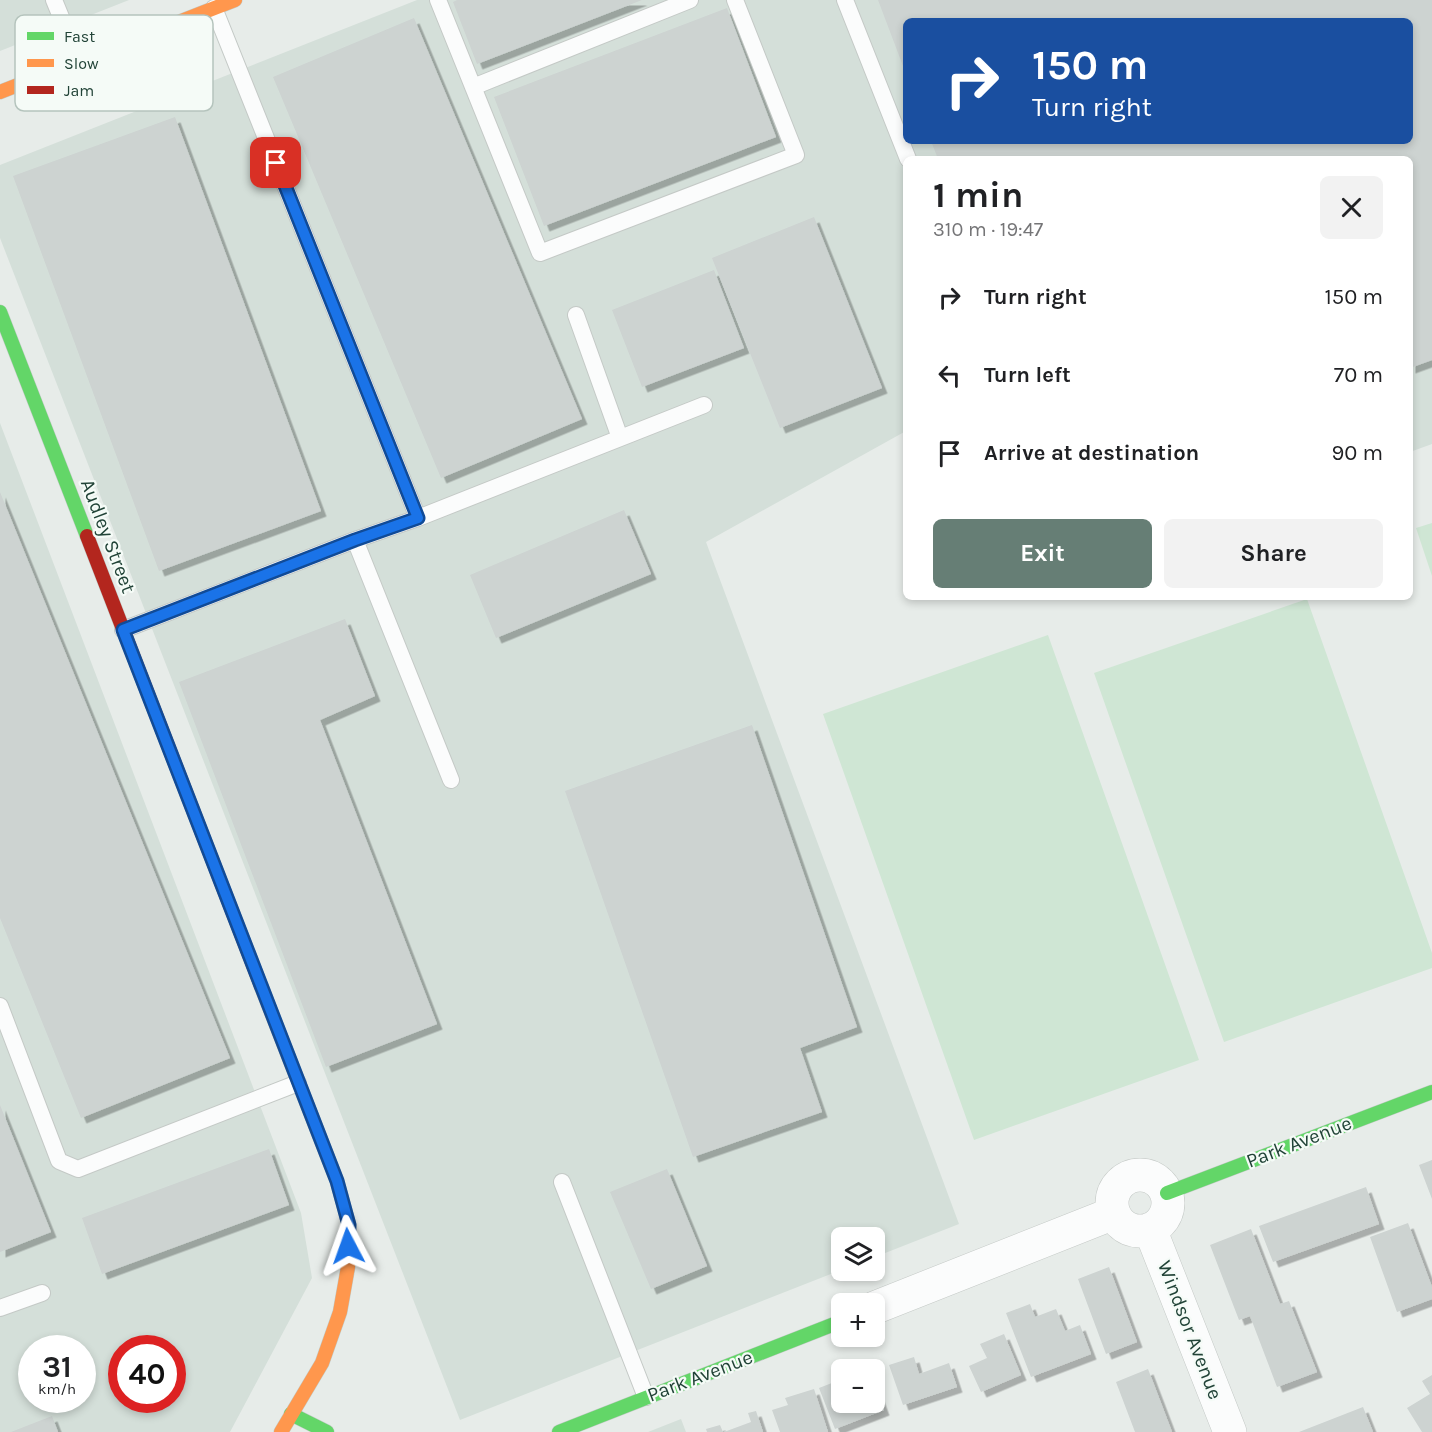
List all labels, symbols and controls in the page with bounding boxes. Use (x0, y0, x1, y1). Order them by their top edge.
legend (15, 15, 213, 111)
text: Fast (64, 27, 95, 46)
text: 150 m (1032, 40, 1148, 90)
icon: right (933, 42, 1011, 120)
text: Slow (64, 54, 99, 73)
text: Jam (64, 81, 94, 100)
text: Turn right (1032, 91, 1152, 123)
pin (250, 137, 301, 188)
icon: arrive (259, 146, 292, 179)
text: 1 min (933, 174, 1023, 216)
button: close (1320, 176, 1383, 239)
text: 310 m · 19:47 (933, 218, 1043, 241)
icon: right (933, 281, 966, 314)
text: Turn right (984, 284, 1087, 310)
text: 150 m (1324, 284, 1383, 310)
icon: left (933, 359, 966, 392)
text: Turn left (984, 362, 1071, 388)
text: 70 m (1334, 362, 1383, 388)
icon: arrive (933, 437, 966, 470)
text: Arrive at destination (984, 440, 1199, 466)
text: 90 m (1331, 440, 1383, 466)
street label: Audley Street (76, 476, 140, 597)
button: Exit (933, 519, 1152, 588)
button: Share (1164, 519, 1383, 588)
street label: Park Avenue (1243, 1111, 1355, 1173)
position arrow (316, 1214, 380, 1278)
map controls (831, 1227, 885, 1413)
button: layers (831, 1227, 885, 1281)
street label: Windsor Avenue (1153, 1257, 1227, 1403)
button: + (831, 1293, 885, 1347)
speed limit sign: 40 (108, 1335, 186, 1413)
street label: Park Avenue (644, 1345, 756, 1407)
text: 31 (42, 1349, 72, 1385)
button: − (831, 1359, 885, 1413)
text: km/h (38, 1380, 76, 1398)

